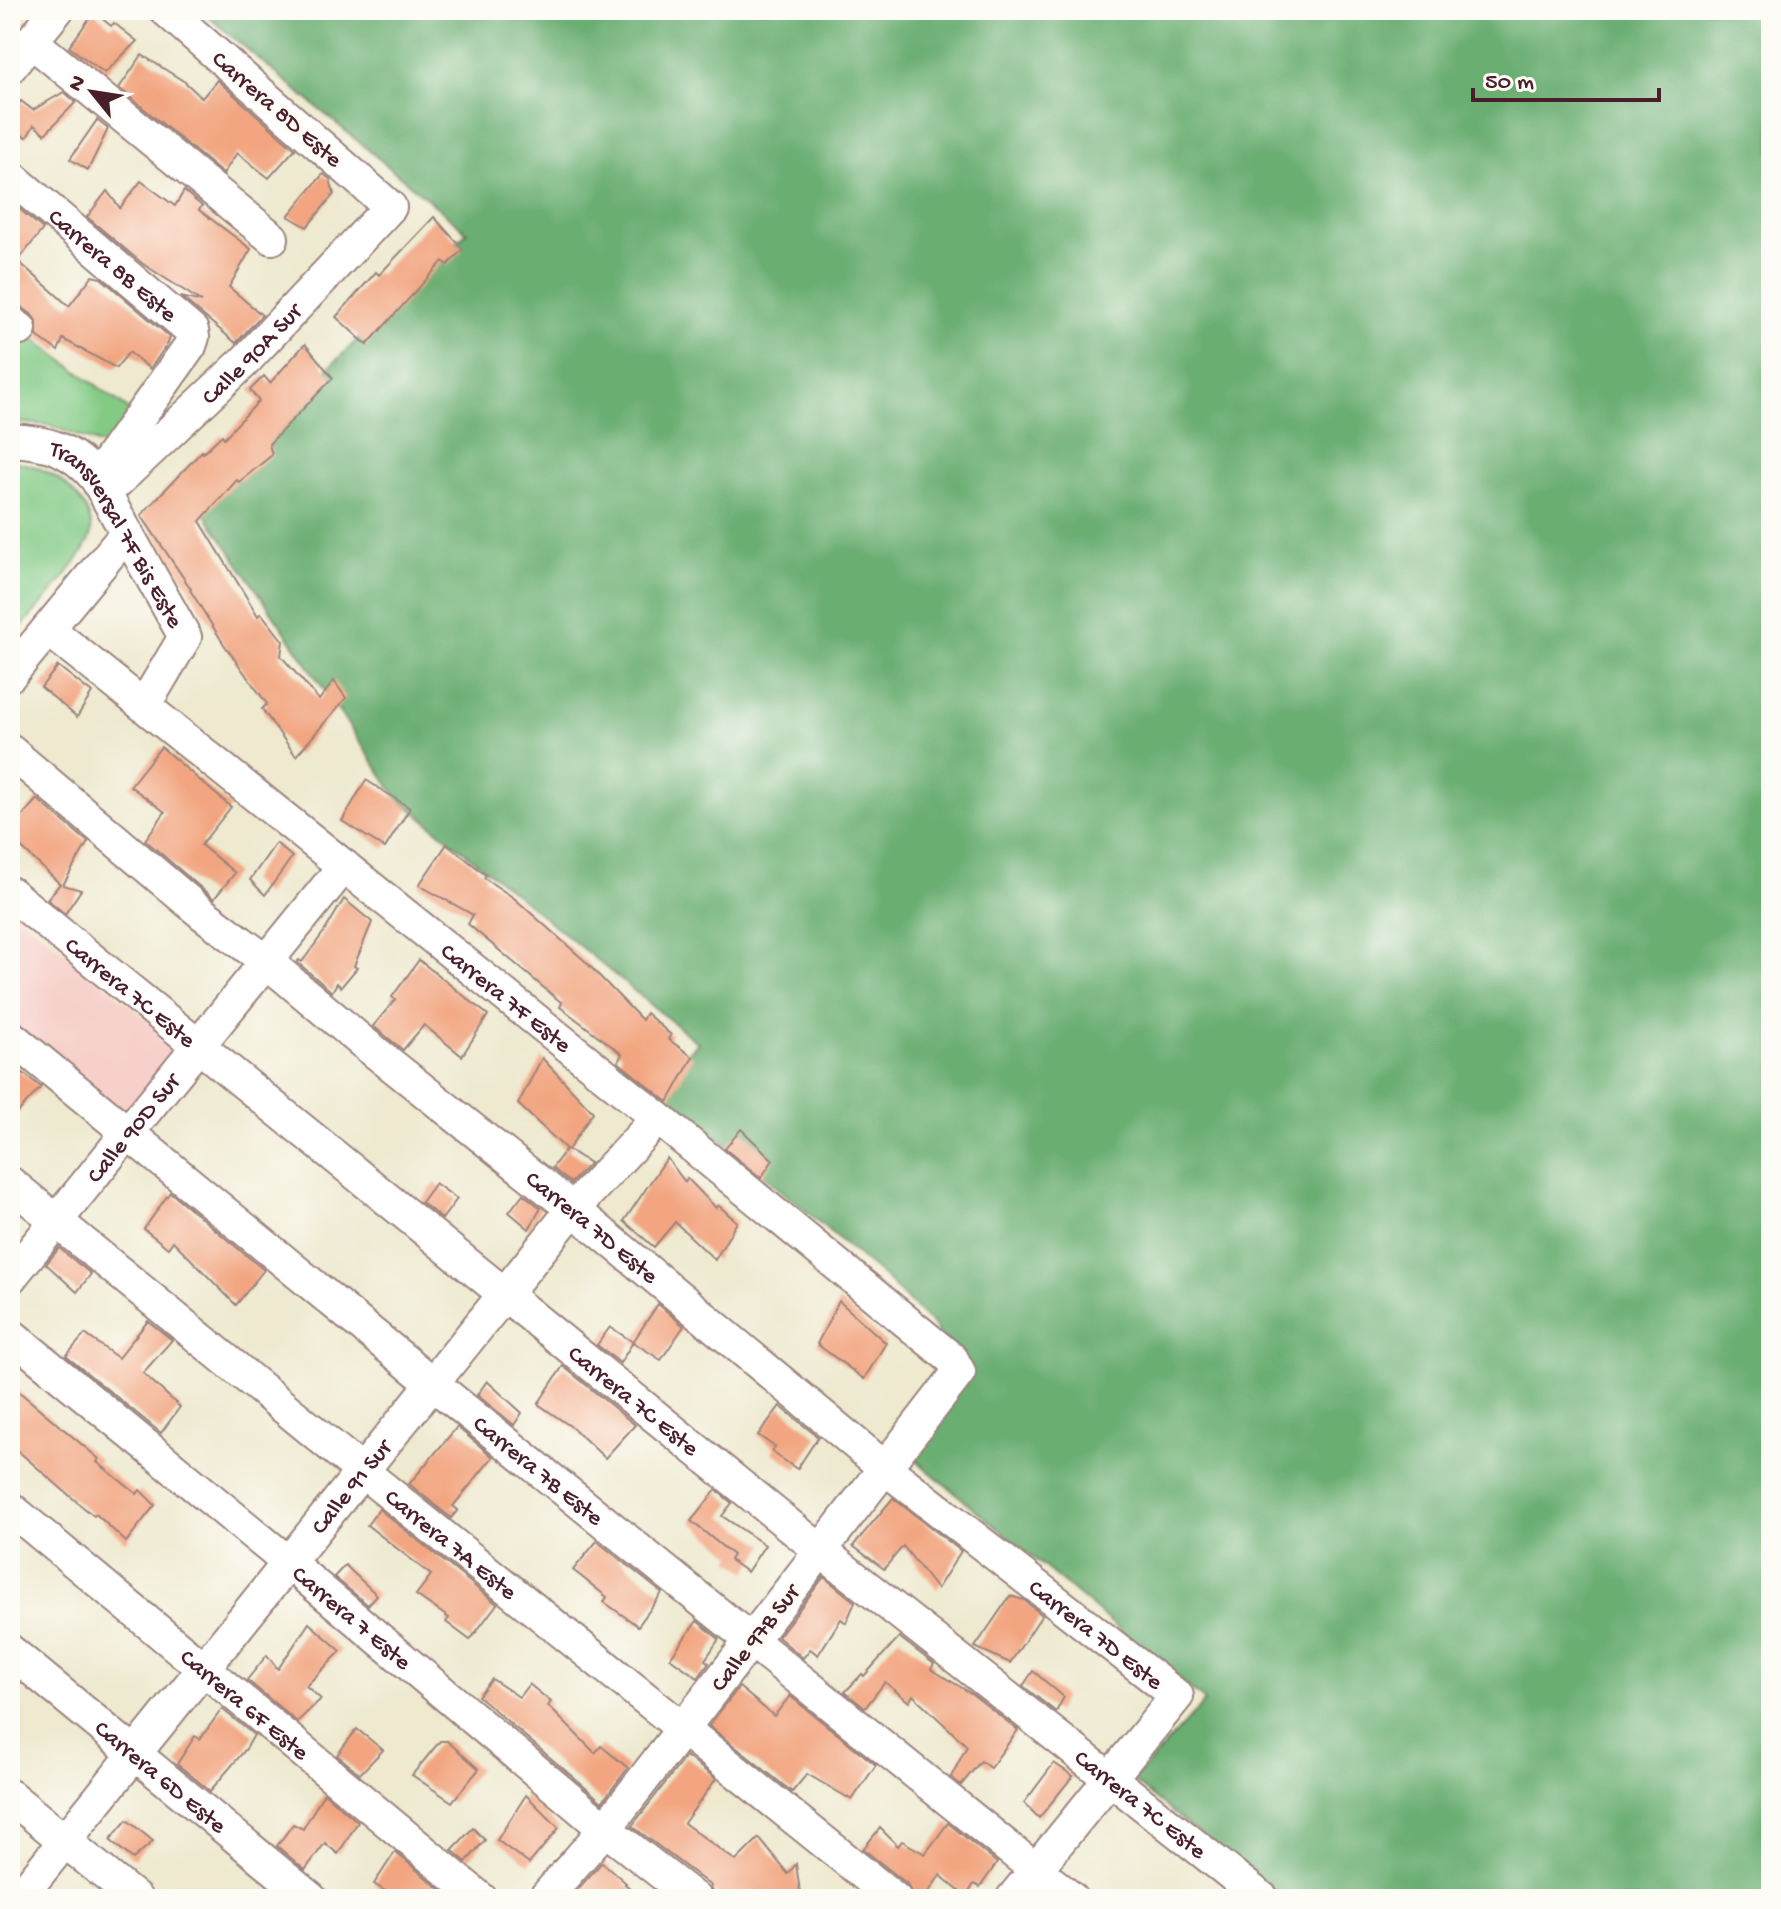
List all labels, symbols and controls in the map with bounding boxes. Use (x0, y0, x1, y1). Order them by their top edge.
street label: Carrera 8D Este (204, 46, 347, 176)
north arrow (52, 52, 132, 132)
scale bar (1473, 52, 1659, 102)
text: 50 m (1485, 69, 1534, 98)
text: N (63, 71, 93, 97)
street label: Carrera 8B Este (41, 204, 182, 330)
street label: Calle 90A Sur (197, 297, 311, 413)
street label: Transversal 7F Bis Este (43, 435, 188, 635)
street label: Carrera 7C Este (58, 932, 201, 1056)
street label: Carrera 7F Este (433, 938, 576, 1061)
street label: Calle 90D Sur (82, 1067, 190, 1190)
street label: Carrera 7D Este (518, 1166, 663, 1292)
street label: Carrera 7C Este (561, 1340, 704, 1464)
street label: Carrera 7B Este (466, 1411, 609, 1534)
street label: Calle 91 Sur (306, 1433, 401, 1541)
street label: Carrera 7A Este (377, 1484, 522, 1608)
street label: Carrera 7 Este (284, 1561, 416, 1678)
street label: Carrera 7D Este (1021, 1574, 1168, 1698)
street label: Calle 97B Sur (706, 1578, 809, 1699)
street label: Carrera 6F Este (173, 1644, 314, 1769)
street label: Carrera 6D Este (87, 1715, 232, 1842)
street label: Carrera 7C Este (1067, 1745, 1212, 1867)

